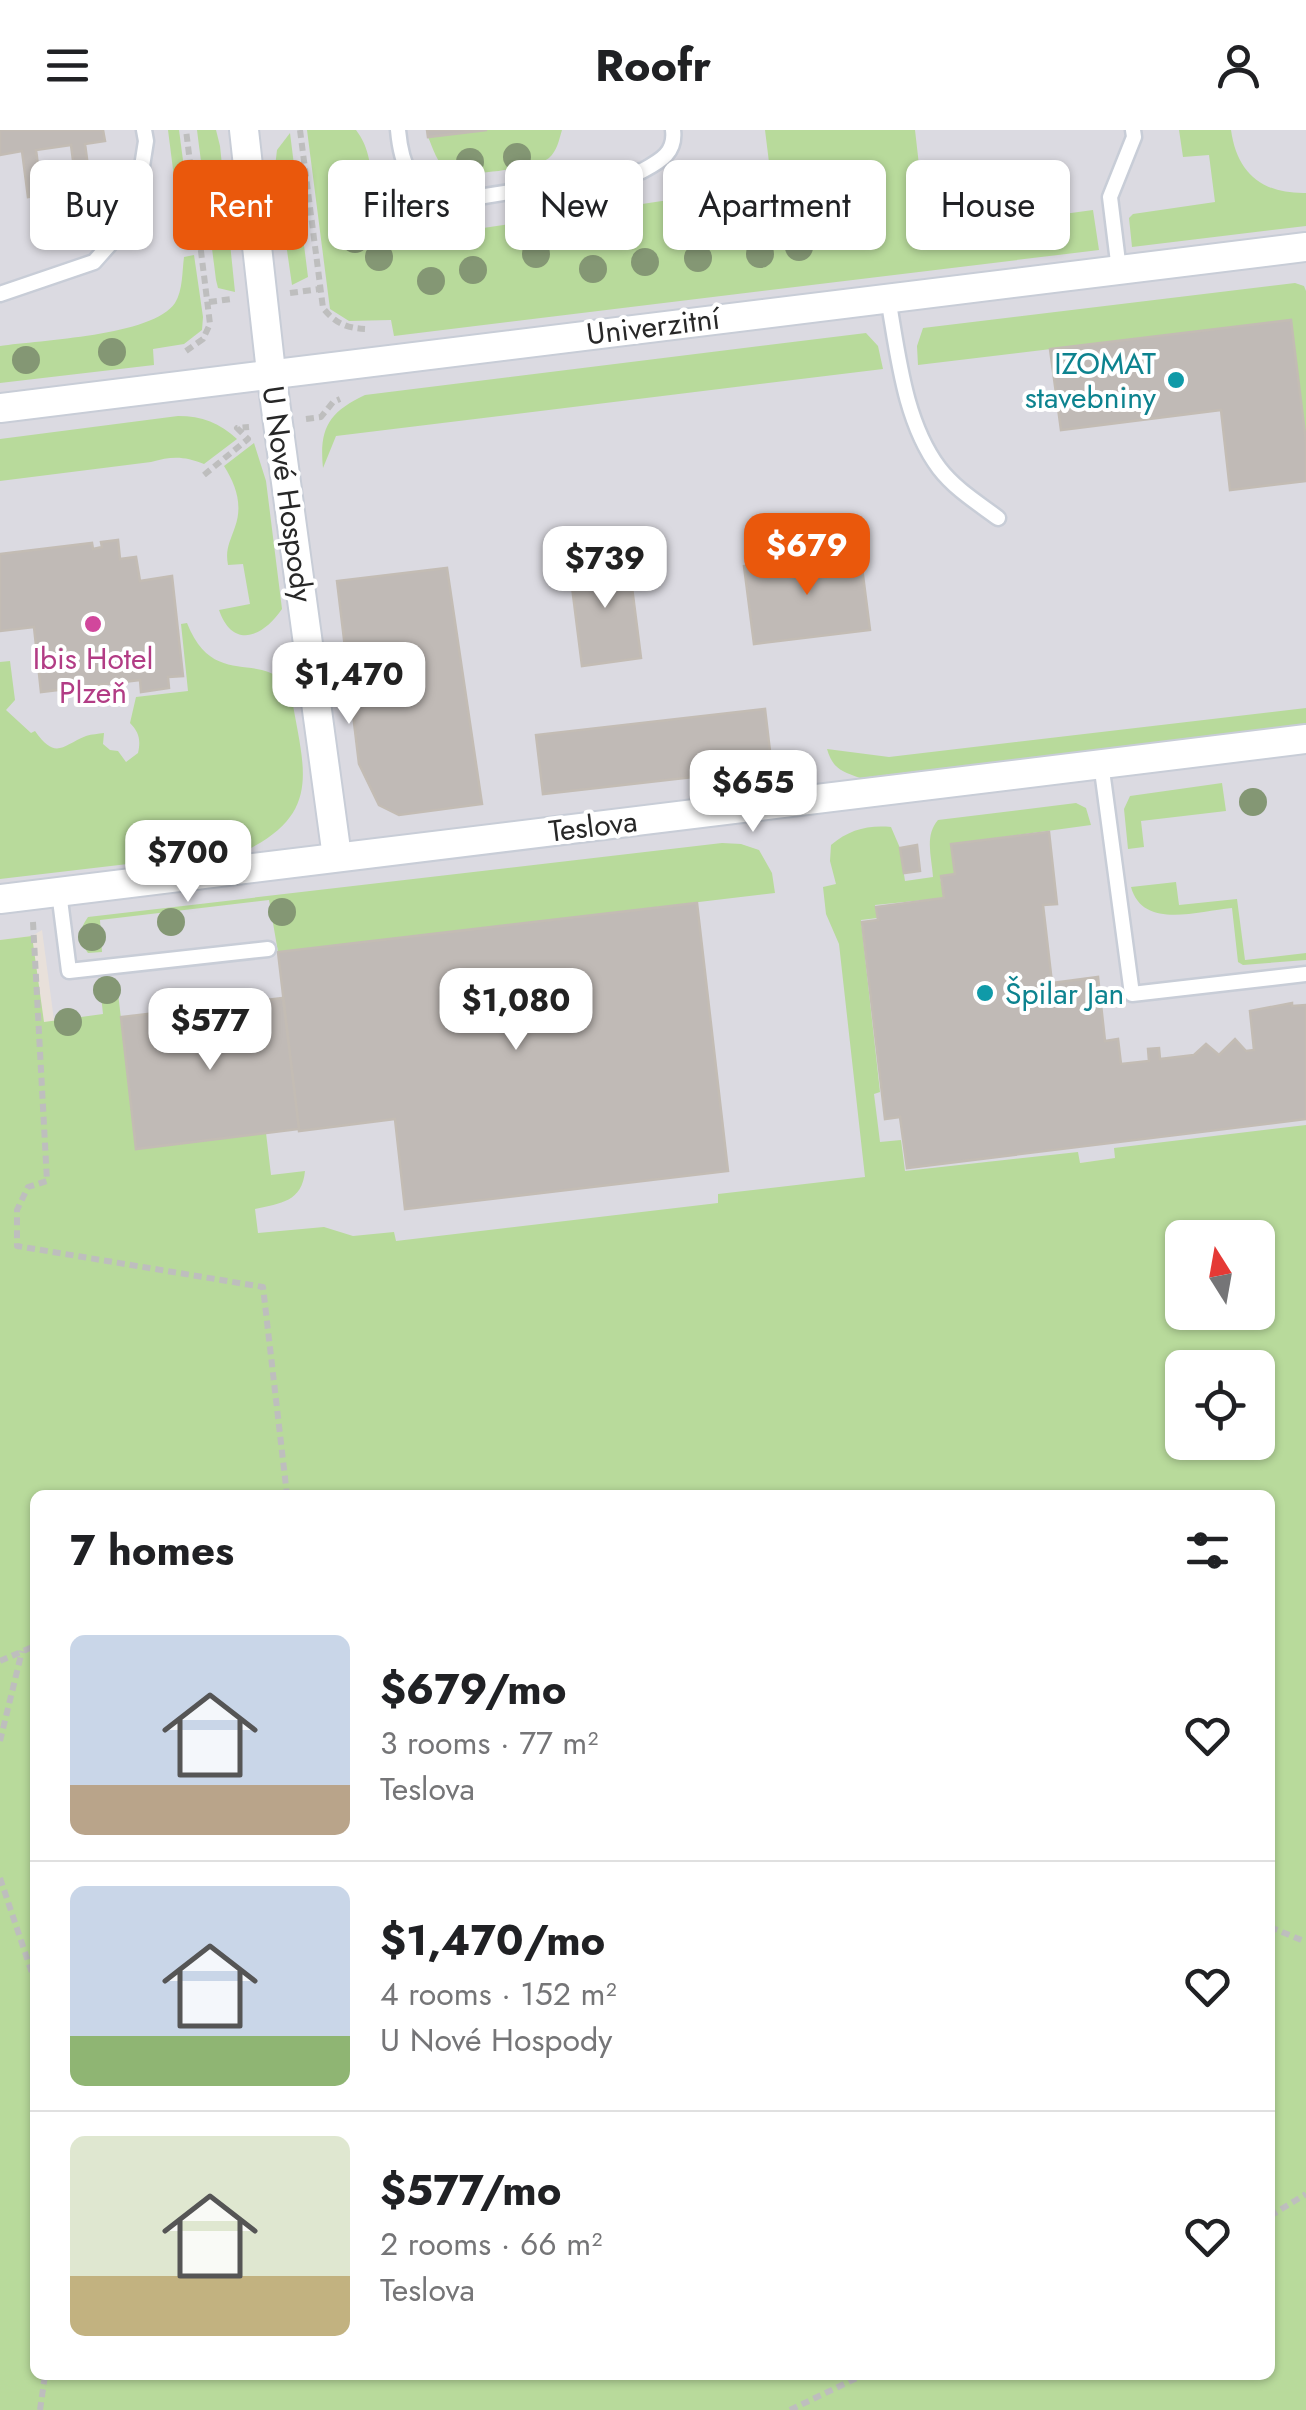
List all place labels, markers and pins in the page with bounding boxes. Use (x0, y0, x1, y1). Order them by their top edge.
place label: IZOMAT stavebniny (1025, 342, 1157, 419)
marker: IZOMAT stavebniny (1165, 369, 1187, 391)
pin: $679 (748, 513, 866, 598)
pin: $739 (546, 526, 664, 611)
marker: Ibis Hotel Plzeň (82, 613, 104, 635)
place label: Ibis Hotel Plzeň (33, 637, 153, 714)
pin: $1,470 (268, 642, 430, 727)
pin: $655 (694, 750, 812, 835)
pin: $700 (129, 820, 247, 905)
pin: $1,080 (435, 968, 597, 1053)
place label: Špilar Jan (1005, 972, 1124, 1015)
marker: Špilar Jan (974, 982, 996, 1004)
pin: $577 (151, 988, 269, 1073)

